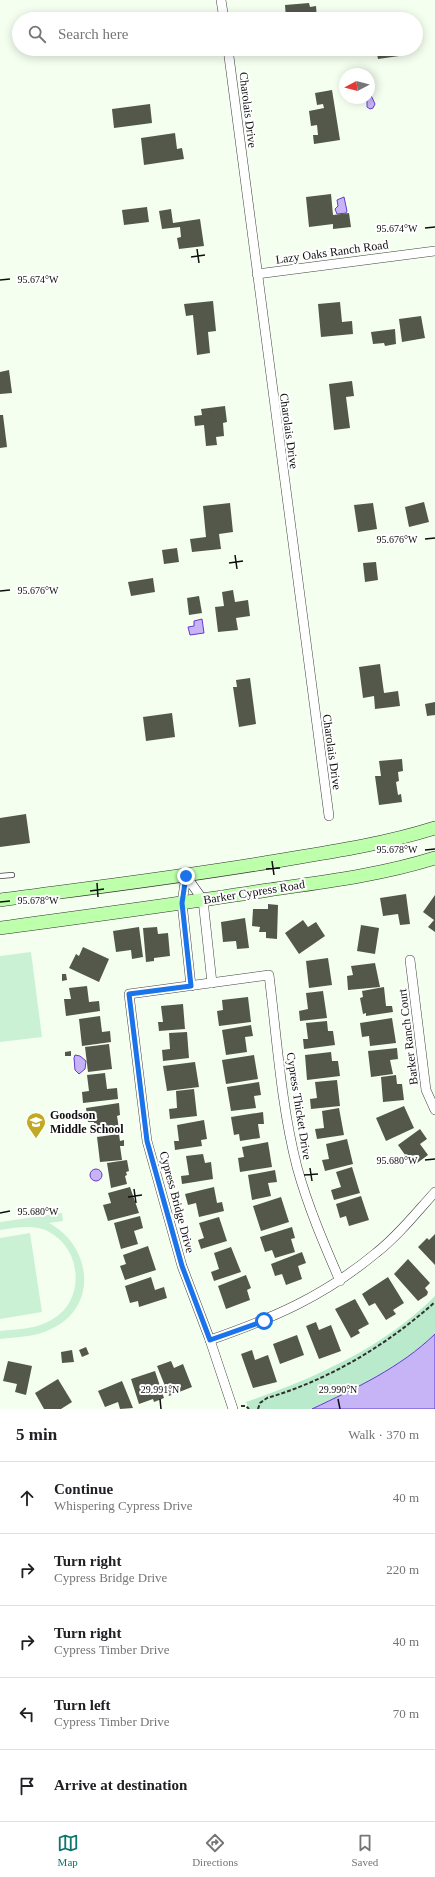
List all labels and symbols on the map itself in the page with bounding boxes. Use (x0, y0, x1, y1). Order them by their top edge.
north arrow (339, 68, 375, 104)
street label: Charolais Drive (236, 71, 260, 149)
text: 95.674°W (377, 223, 418, 234)
street label: Lazy Oaks Ranch Road (275, 237, 389, 267)
text: 95.674°W (18, 274, 59, 285)
street label: Charolais Drive (277, 392, 301, 470)
text: 95.676°W (377, 534, 418, 545)
text: 95.676°W (18, 585, 59, 596)
street label: Charolais Drive (320, 713, 344, 791)
text: 95.678°W (377, 844, 418, 855)
route end (177, 867, 195, 885)
street label: Barker Cypress Road (202, 877, 306, 907)
text: 95.678°W (18, 895, 59, 906)
street label: Barker Ranch Court (395, 988, 421, 1086)
street label: Cypress Thicket Drive (284, 1051, 314, 1161)
place label: Goodson Middle School (50, 1108, 124, 1136)
school or university icon: Goodson Middle School (25, 1111, 47, 1139)
street label: Cypress Bridge Drive (157, 1150, 197, 1254)
text: 95.680°W (377, 1155, 418, 1166)
text: 95.680°W (18, 1206, 59, 1217)
route start (255, 1312, 273, 1330)
text: 29.991°N (141, 1384, 179, 1395)
text: 29.990°N (319, 1384, 357, 1395)

